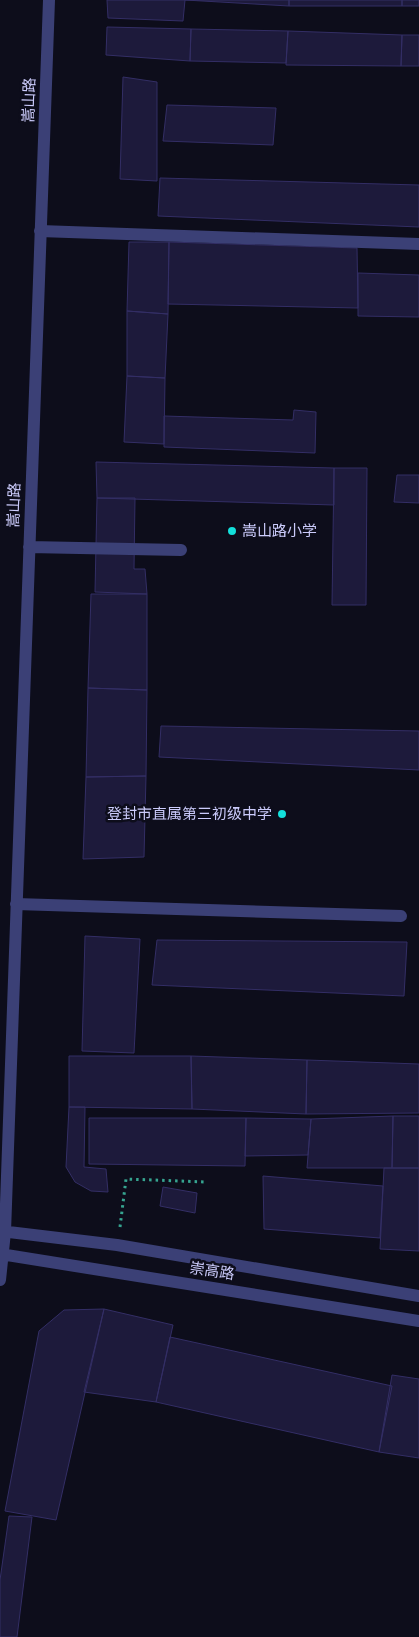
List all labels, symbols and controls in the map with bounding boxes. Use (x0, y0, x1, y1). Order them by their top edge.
street label: 嵩山路 (19, 77, 39, 123)
street label: 嵩山路 (4, 482, 24, 528)
place label: 嵩山路小学 (242, 522, 317, 540)
marker: 嵩山路小学 (226, 525, 238, 537)
place label: 登封市直属第三初级中学 (107, 805, 272, 823)
marker: 登封市直属第三初级中学 (276, 808, 288, 820)
street label: 崇高路 (188, 1259, 236, 1283)

